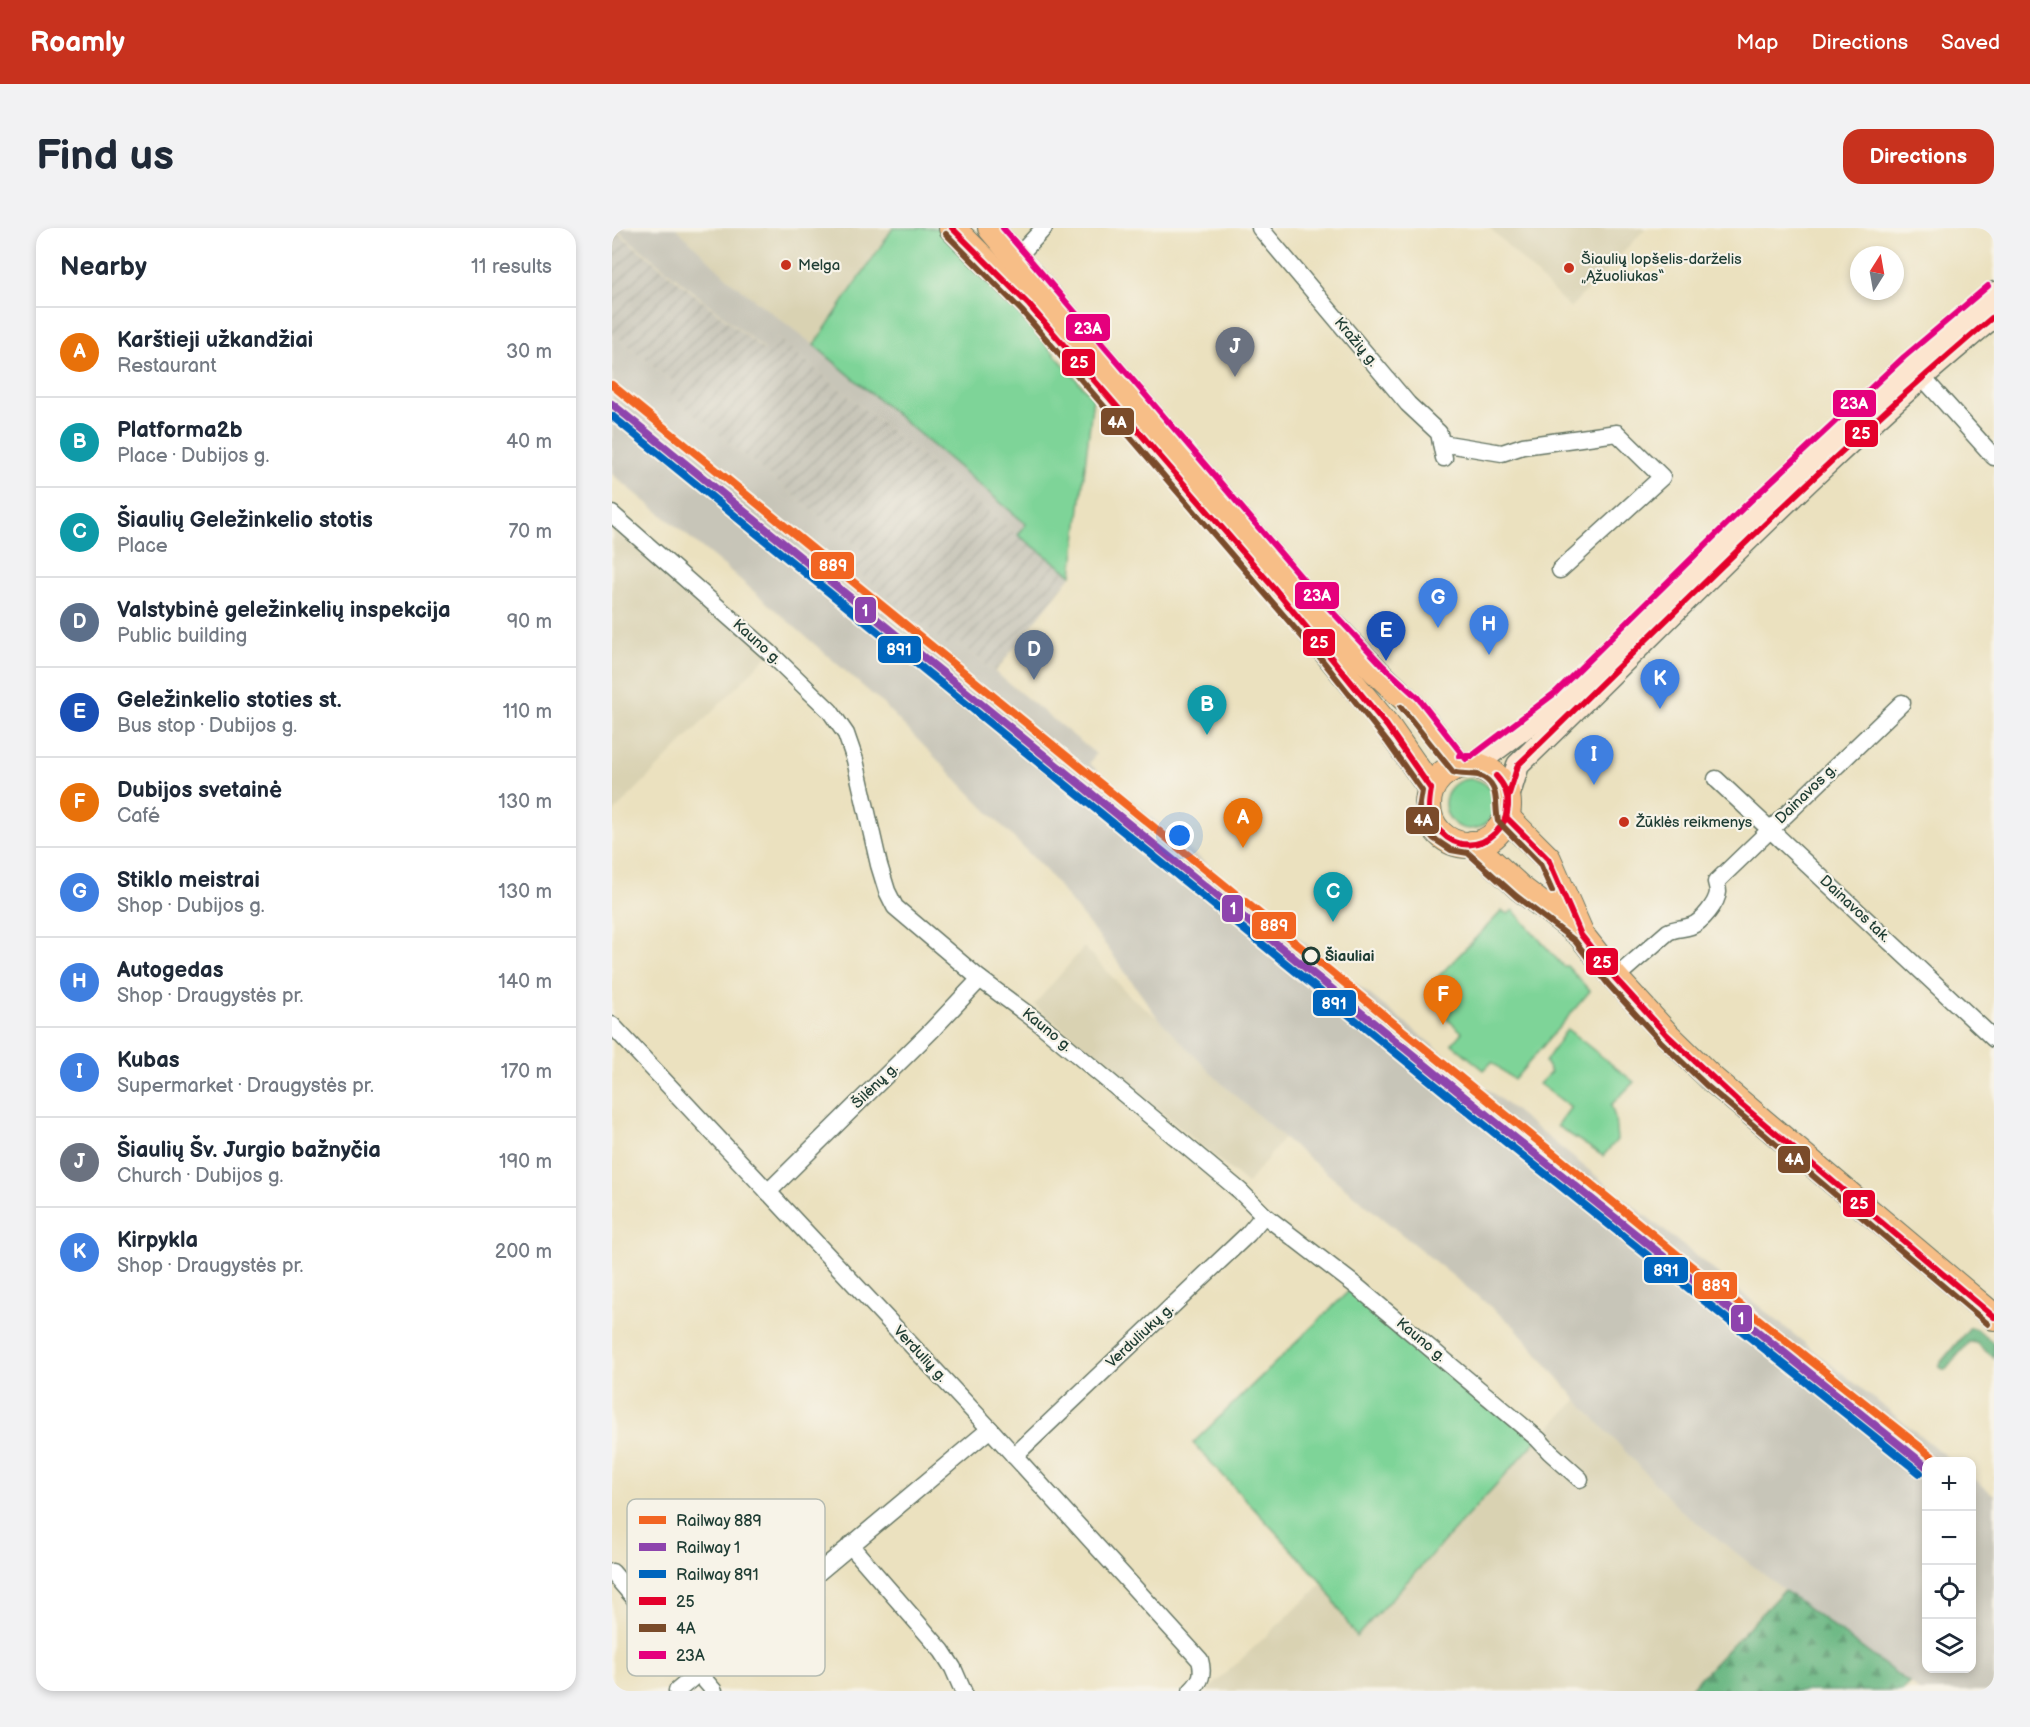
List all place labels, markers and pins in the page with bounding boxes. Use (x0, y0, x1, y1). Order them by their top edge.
place label: Šiaulių lopšelis-darželis „Ąžuoliukas“ (1581, 250, 1742, 286)
place label: Melga (798, 256, 840, 275)
marker: Melga (779, 258, 793, 272)
marker: Šiaulių lopšelis-darželis „Ąžuoliukas“ (1562, 261, 1576, 275)
pin: J (1216, 328, 1254, 377)
pin: G (1418, 578, 1458, 628)
pin: H (1470, 606, 1508, 655)
pin: E (1366, 612, 1406, 661)
pin: D (1014, 630, 1054, 680)
pin: K (1640, 660, 1680, 709)
pin: B (1188, 686, 1226, 735)
pin: I (1574, 736, 1614, 785)
pin: A (1224, 798, 1262, 848)
place label: Žūklės reikmenys (1635, 813, 1753, 832)
marker: Žūklės reikmenys (1617, 815, 1631, 829)
pin: C (1314, 872, 1352, 922)
place label: Šiauliai (1325, 946, 1375, 966)
marker: Šiauliai (1302, 947, 1320, 965)
pin: F (1424, 976, 1462, 1025)

